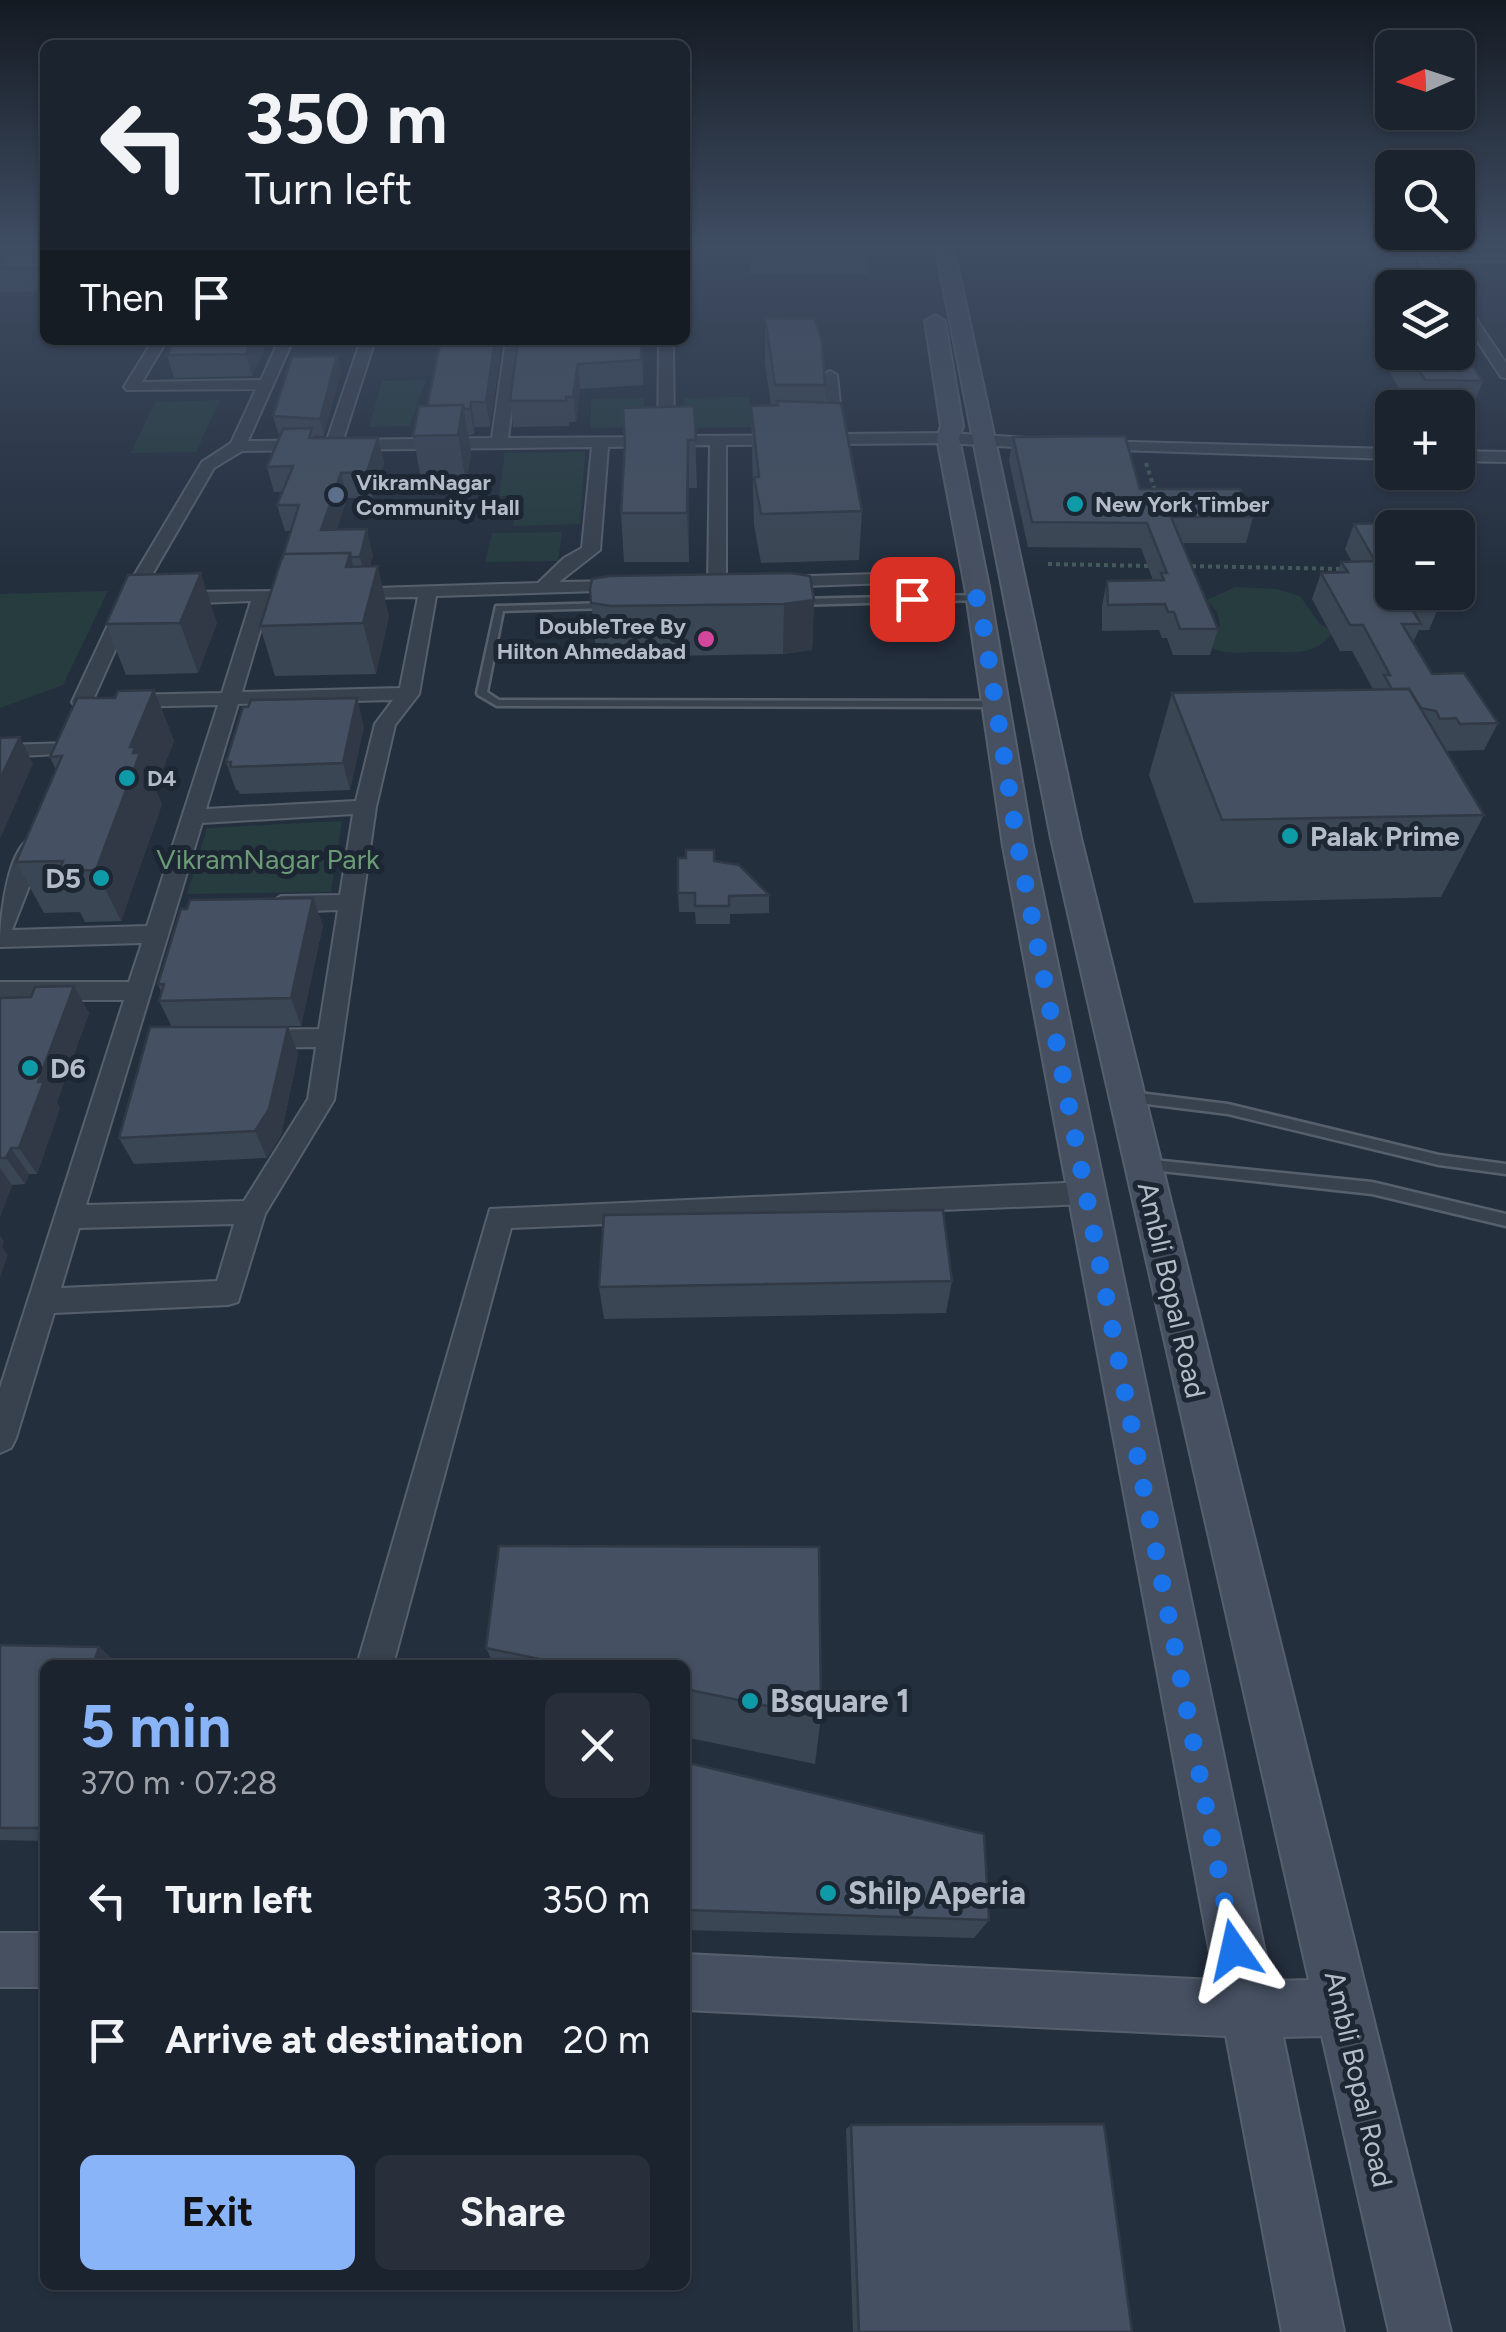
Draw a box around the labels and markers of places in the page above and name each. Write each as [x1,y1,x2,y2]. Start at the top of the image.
place label: VikramNagar Community Hall [356,469,520,521]
marker: VikramNagar Community Hall [325,484,347,506]
place label: New York Timber [1095,491,1270,518]
marker: New York Timber [1064,493,1086,515]
pin [870,557,955,642]
place label: DoubleTree By Hilton Ahmedabad [497,613,686,665]
marker: DoubleTree By Hilton Ahmedabad [695,628,717,650]
place label: D4 [147,765,176,792]
marker: D4 [116,767,138,789]
place label: Palak Prime [1310,819,1460,853]
marker: Palak Prime [1279,825,1301,847]
place label: D5 [45,861,81,895]
marker: D5 [90,867,112,889]
place label: D6 [50,1051,86,1085]
marker: D6 [19,1057,41,1079]
place label: Bsquare 1 [770,1682,910,1720]
marker: Bsquare 1 [739,1690,761,1712]
place label: Shilp Aperia [848,1874,1026,1912]
marker: Shilp Aperia [817,1882,839,1904]

